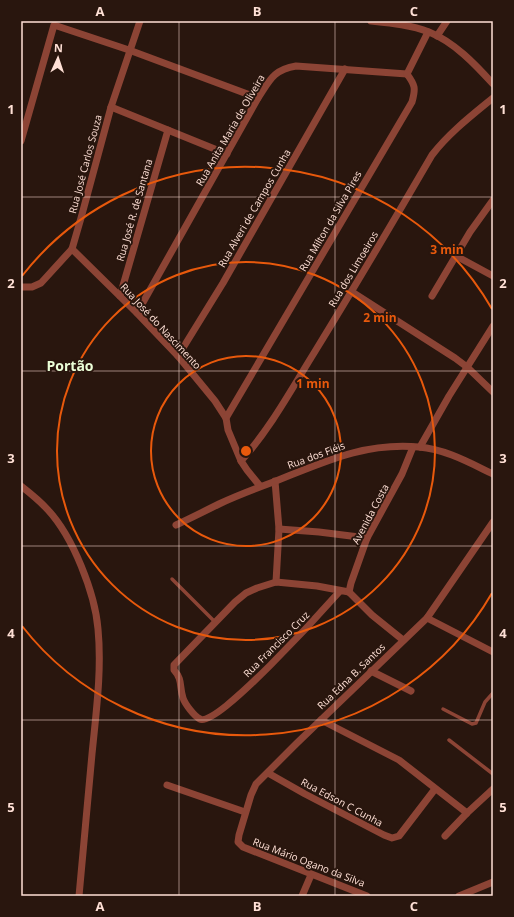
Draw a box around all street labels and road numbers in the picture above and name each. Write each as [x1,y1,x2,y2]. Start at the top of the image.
street label: Rua Anita Maria de Oliveira [192,72,268,188]
street label: Rua José Carlos Souza [65,113,105,215]
street label: Rua Alveri de Campos Cunha [214,146,294,270]
street label: Rua José R. de Santana [113,157,155,263]
street label: Rua Milton da Silva Pires [295,168,365,274]
street label: Rua dos Limoeiros [325,228,381,309]
street label: Rua José do Nascimento [117,280,205,372]
street label: Rua dos Fiéis [285,438,347,472]
street label: Avenida Costa [348,482,392,546]
street label: Rua Francisco Cruz [240,608,312,680]
street label: Rua Edna B. Santos [314,640,388,712]
street label: Rua Edson C Cunha [299,775,385,829]
street label: Rua Mário Ogano da Silva [251,834,367,890]

